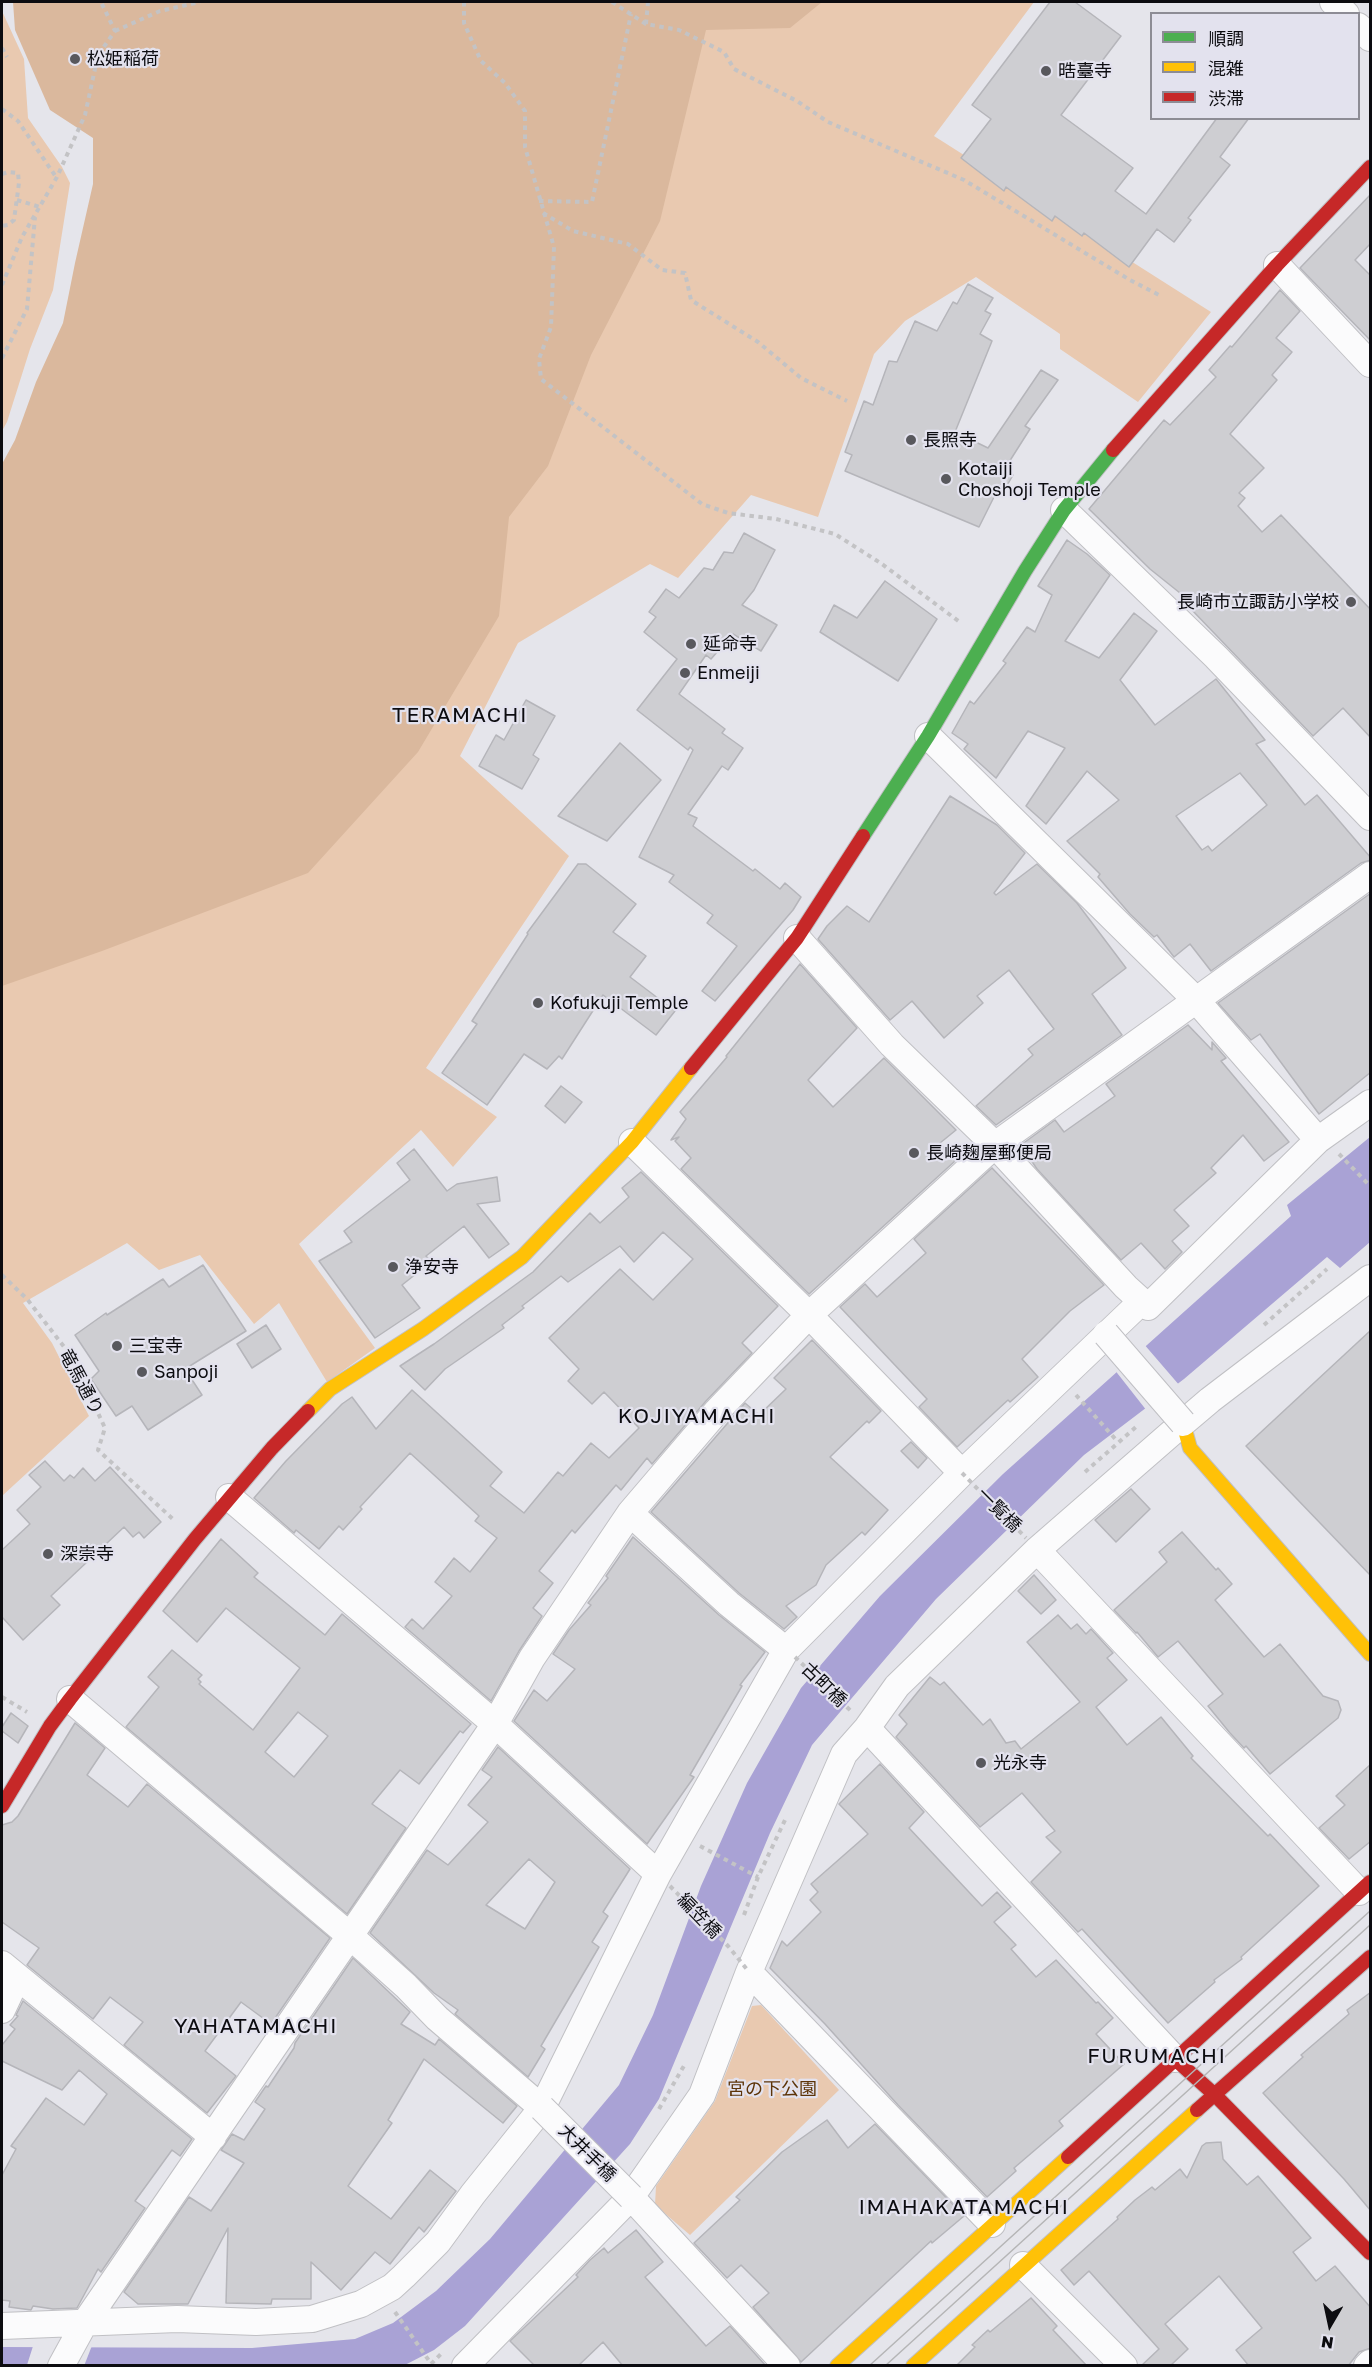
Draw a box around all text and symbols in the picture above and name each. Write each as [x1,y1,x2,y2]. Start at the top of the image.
legend [1150,12,1360,120]
text: 順調 [1208,27,1244,49]
place label: 松姫稲荷 [87,48,159,70]
marker: 松姫稲荷 [68,52,82,66]
text: 混雑 [1208,57,1244,79]
place label: 晧臺寺 [1058,60,1112,82]
marker: 晧臺寺 [1039,64,1053,78]
text: 渋滞 [1208,87,1244,109]
place label: 長照寺 [923,429,977,451]
marker: 長照寺 [904,433,918,447]
place label: Kotaiji Choshoji Temple [958,458,1101,500]
marker: Kotaiji Choshoji Temple [939,472,953,486]
place label: 長崎市立諏訪小学校 [1177,591,1339,613]
marker: 長崎市立諏訪小学校 [1344,595,1358,609]
place label: 延命寺 [703,633,757,655]
marker: 延命寺 [684,637,698,651]
place label: Enmeiji [697,662,760,684]
marker: Enmeiji [678,666,692,680]
district label: TERAMACHI [392,702,528,728]
place label: Kofukuji Temple [550,992,688,1014]
marker: Kofukuji Temple [531,996,545,1010]
place label: 長崎麹屋郵便局 [926,1142,1052,1164]
marker: 長崎麹屋郵便局 [907,1146,921,1160]
place label: 浄安寺 [405,1256,459,1278]
marker: 浄安寺 [386,1260,400,1274]
place label: 三宝寺 [129,1335,183,1357]
marker: 三宝寺 [110,1339,124,1353]
street label: 竜馬通り [55,1345,107,1419]
place label: Sanpoji [154,1361,218,1383]
marker: Sanpoji [135,1365,149,1379]
district label: KOJIYAMACHI [618,1403,776,1429]
street label: 一覧橋 [972,1483,1026,1537]
place label: 深崇寺 [60,1543,114,1565]
marker: 深崇寺 [41,1547,55,1561]
street label: 古町橋 [797,1658,851,1712]
place label: 光永寺 [993,1752,1047,1774]
marker: 光永寺 [974,1756,988,1770]
street label: 編笠橋 [672,1889,726,1943]
district label: YAHATAMACHI [174,2013,338,2039]
district label: FURUMACHI [1087,2043,1227,2069]
park label: 宮の下公園 [727,2078,817,2100]
street label: 大井手橋 [554,2120,620,2186]
district label: IMAHAKATAMACHI [858,2194,1070,2220]
north arrow [1300,2295,1360,2355]
text: N [1320,2332,1335,2354]

